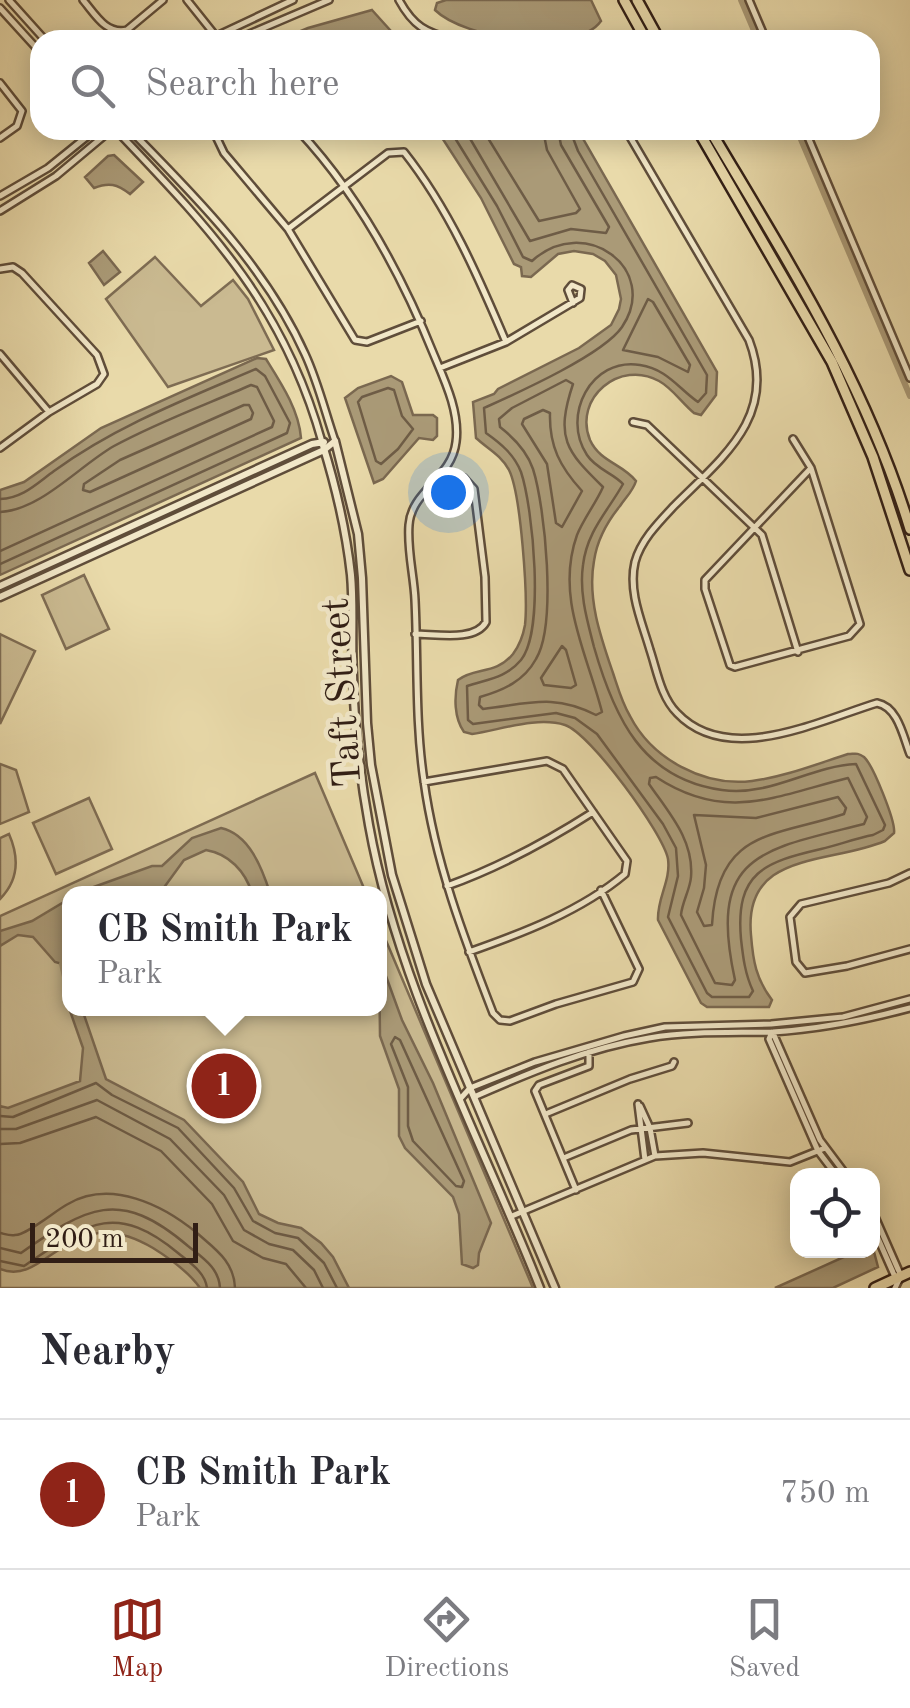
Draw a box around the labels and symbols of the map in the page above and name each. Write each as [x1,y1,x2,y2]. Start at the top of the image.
your location [423,467,474,518]
street label: Taft Street [317,596,371,789]
pin: 1 [192,1048,256,1124]
scale bar [30,1218,198,1262]

